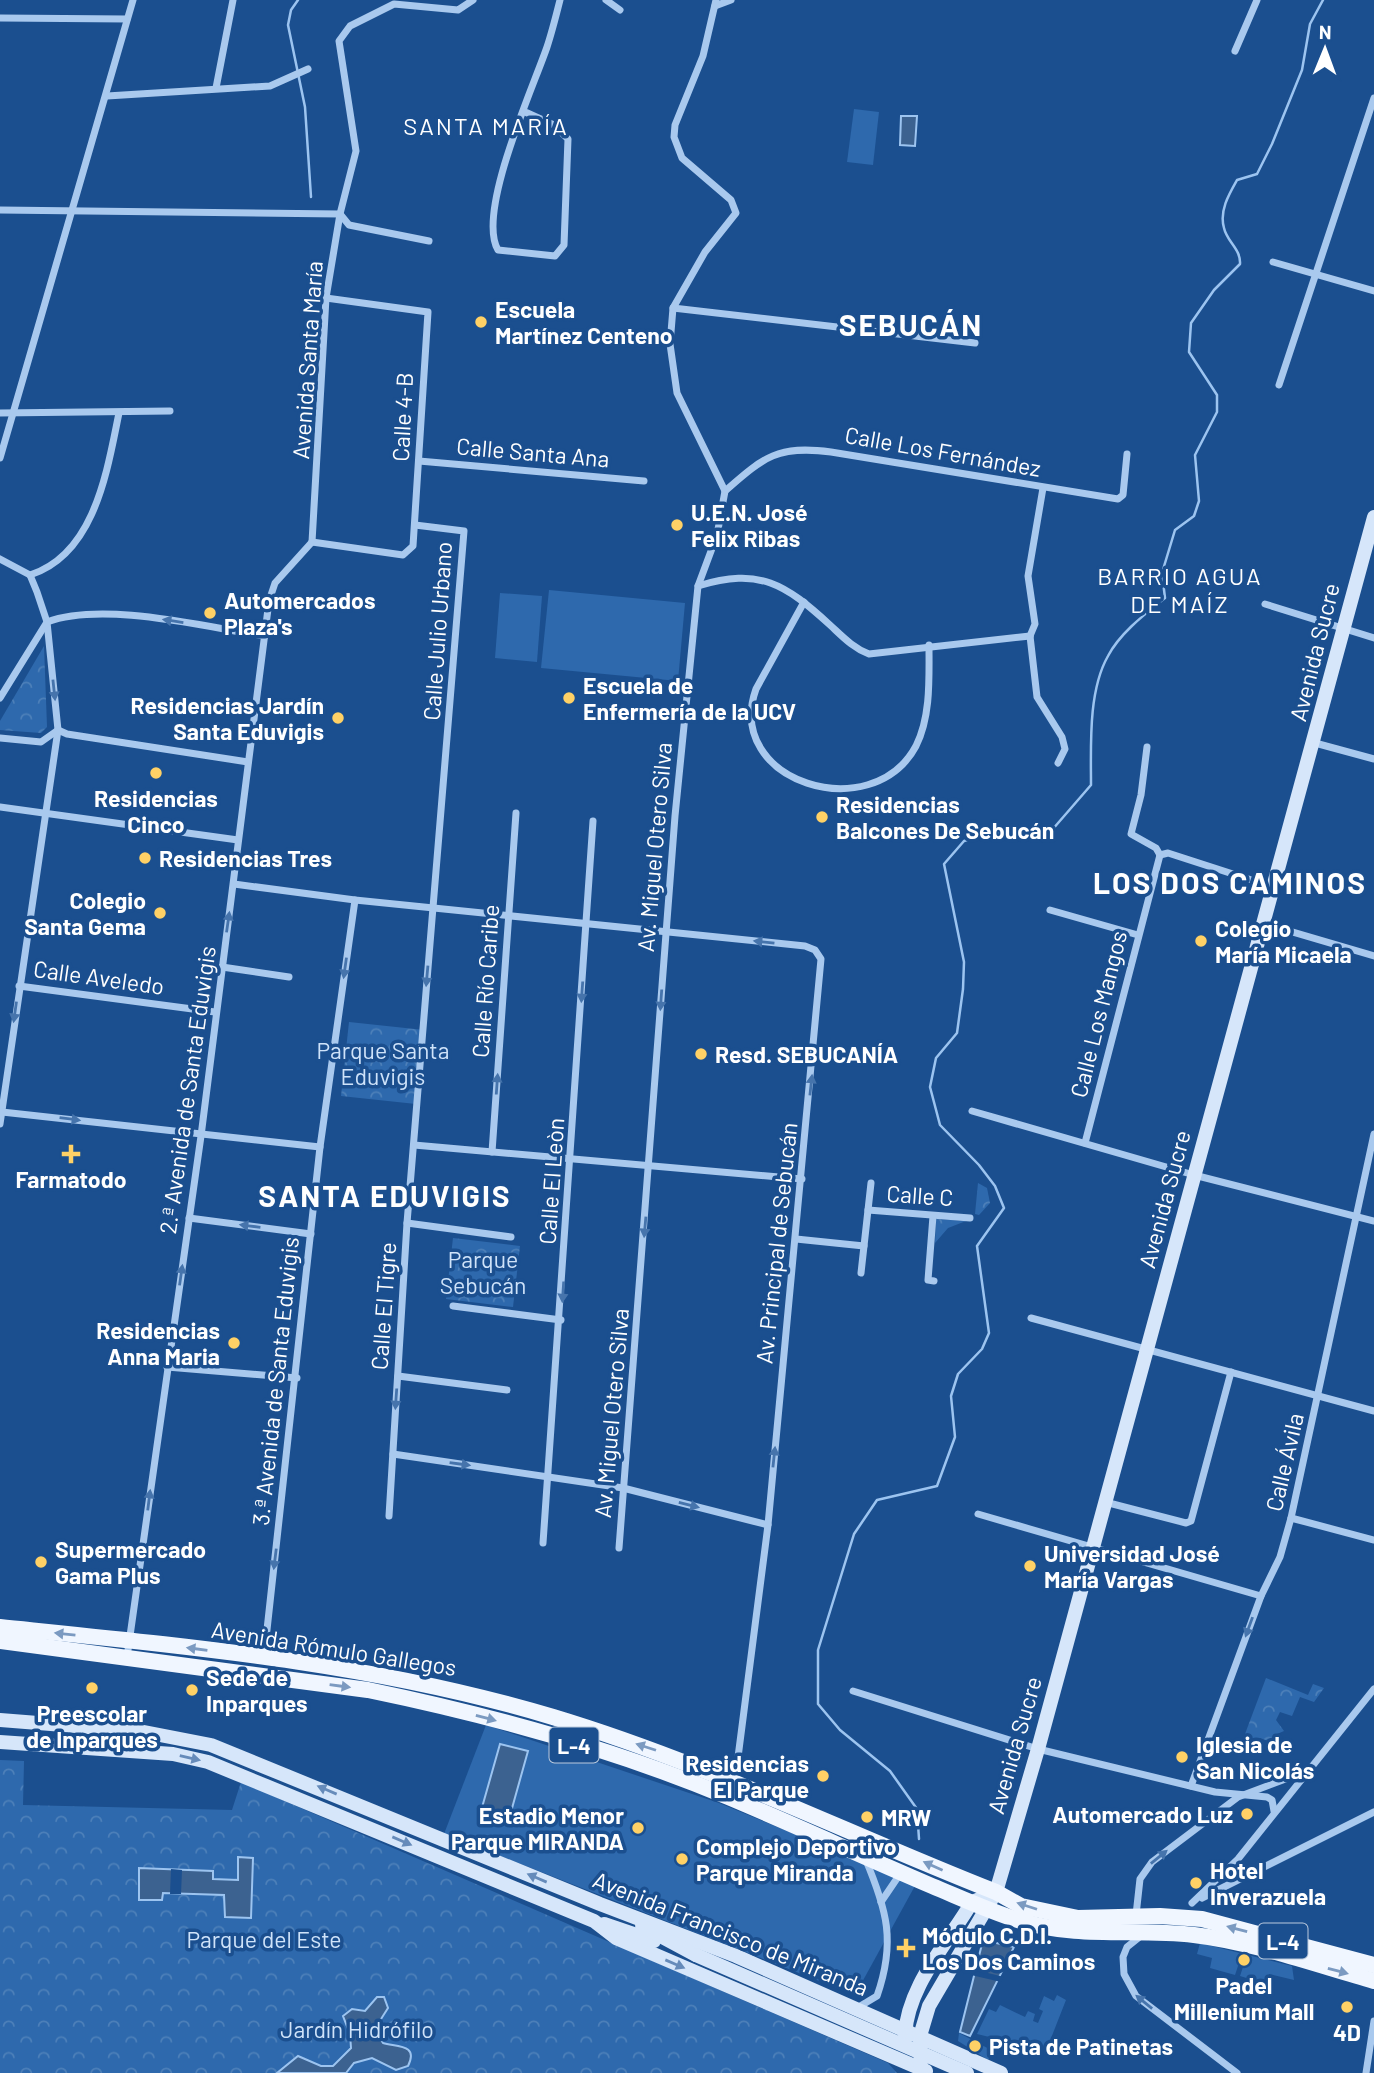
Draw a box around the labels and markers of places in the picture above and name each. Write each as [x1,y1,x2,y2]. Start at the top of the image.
place label: Escuela Martínez Centeno [495,295,673,349]
marker: Escuela Martínez Centeno [473,314,489,330]
place label: U.E.N. José Felix Ribas [691,498,808,552]
marker: U.E.N. José Felix Ribas [669,517,685,533]
place label: Automercados Plaza's [224,586,375,640]
marker: Automercados Plaza's [202,605,218,621]
place label: Escuela de Enfermería de la UCV [583,671,796,725]
marker: Escuela de Enfermería de la UCV [561,690,577,706]
place label: Residencias Jardín Santa Eduvigis [131,691,324,745]
marker: Residencias Jardín Santa Eduvigis [330,710,346,726]
marker: Residencias Cinco [148,765,164,781]
place label: Residencias Cinco [94,784,218,838]
place label: Residencias Balcones De Sebucán [836,790,1054,844]
marker: Residencias Balcones De Sebucán [814,809,830,825]
place label: Residencias Tres [159,844,332,872]
marker: Residencias Tres [137,850,153,866]
place label: Colegio Santa Gema [24,886,146,940]
marker: Colegio Santa Gema [152,905,168,921]
place label: Colegio María Micaela [1215,914,1352,968]
marker: Colegio María Micaela [1193,933,1209,949]
place label: Resd. SEBUCANÍA [715,1040,898,1068]
marker: Resd. SEBUCANÍA [693,1046,709,1062]
marker: Farmatodo [63,1146,79,1162]
place label: Farmatodo [15,1165,127,1193]
place label: Residencias Anna Maria [96,1316,220,1370]
marker: Residencias Anna Maria [226,1335,242,1351]
place label: Supermercado Gama Plus [55,1535,206,1589]
place label: Universidad José María Vargas [1044,1539,1220,1593]
marker: Supermercado Gama Plus [33,1554,49,1570]
marker: Universidad José María Vargas [1022,1558,1038,1574]
place label: Sede de Inparques [206,1663,308,1717]
marker: Preescolar de Inparques [84,1680,100,1696]
marker: Sede de Inparques [184,1682,200,1698]
place label: Preescolar de Inparques [26,1699,158,1753]
place label: Iglesia de San Nicolás [1196,1730,1314,1784]
place label: Residencias El Parque [685,1749,809,1803]
marker: Iglesia de San Nicolás [1174,1749,1190,1765]
marker: Residencias El Parque [815,1768,831,1784]
place label: Automercado Luz [1052,1800,1233,1828]
place label: Estadio Menor Parque MIRANDA [451,1801,624,1855]
place label: MRW [881,1803,931,1831]
marker: Automercado Luz [1239,1806,1255,1822]
marker: MRW [859,1809,875,1825]
marker: Estadio Menor Parque MIRANDA [630,1820,646,1836]
place label: Complejo Deportivo Parque Miranda [696,1832,897,1886]
marker: Complejo Deportivo Parque Miranda [674,1851,690,1867]
place label: Hotel Inverazuela [1210,1856,1326,1910]
marker: Hotel Inverazuela [1188,1875,1204,1891]
place label: Módulo C.D.I. Los Dos Caminos [922,1921,1095,1975]
marker: Módulo C.D.I. Los Dos Caminos [896,1938,916,1958]
marker: Padel Millenium Mall [1236,1952,1252,1968]
place label: Padel Millenium Mall [1174,1971,1314,2025]
marker: 4D [1339,1999,1355,2015]
place label: 4D [1333,2018,1361,2046]
place label: Pista de Patinetas [989,2032,1173,2060]
marker: Pista de Patinetas [967,2038,983,2054]

